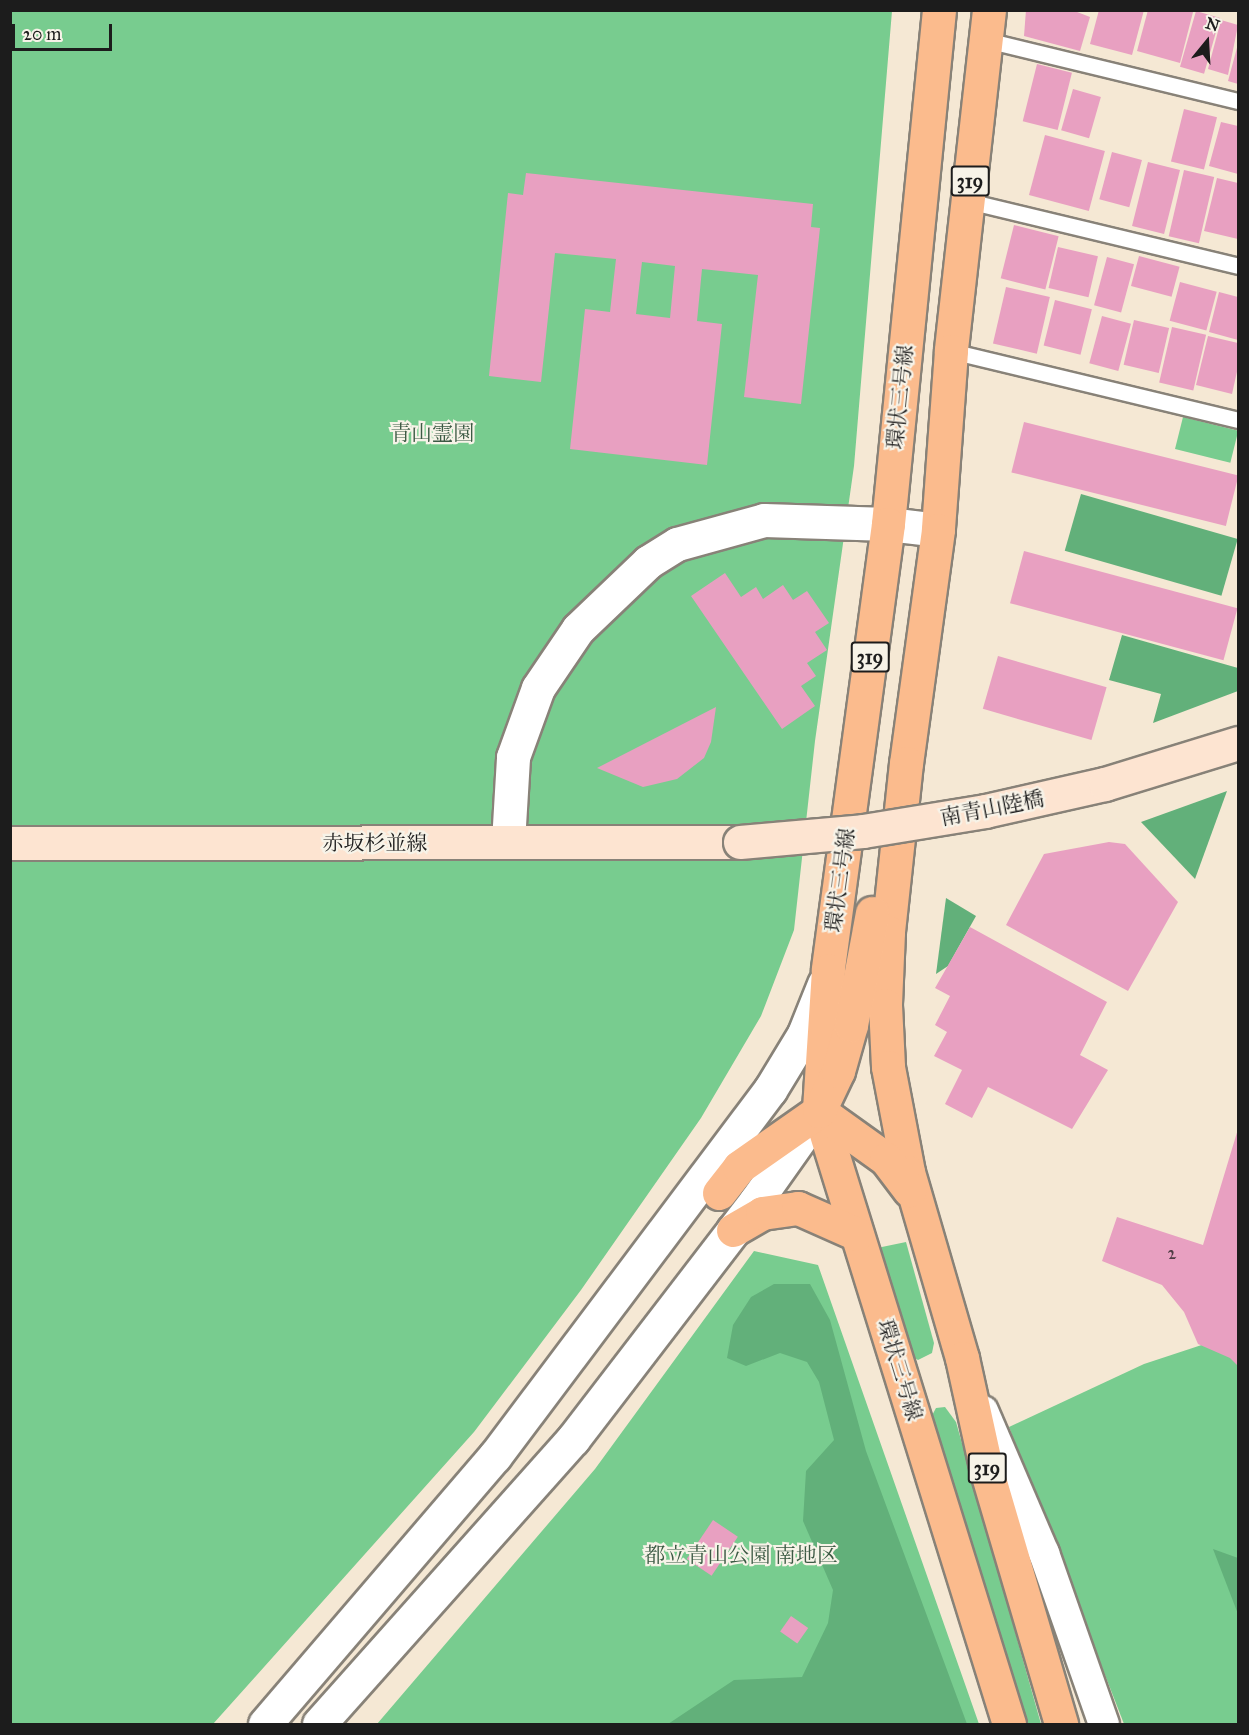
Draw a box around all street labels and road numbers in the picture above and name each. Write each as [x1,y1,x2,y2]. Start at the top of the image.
road number: 319 [950,164,990,198]
street label: 環状三号線 [882,343,918,451]
road number: 319 [850,640,890,674]
street label: 南青山陸橋 [938,786,1046,830]
street label: 環状三号線 [820,826,860,934]
street label: 赤坂杉並線 [323,830,427,856]
street label: 環状三号線 [873,1316,927,1424]
road number: 319 [968,1451,1006,1485]

